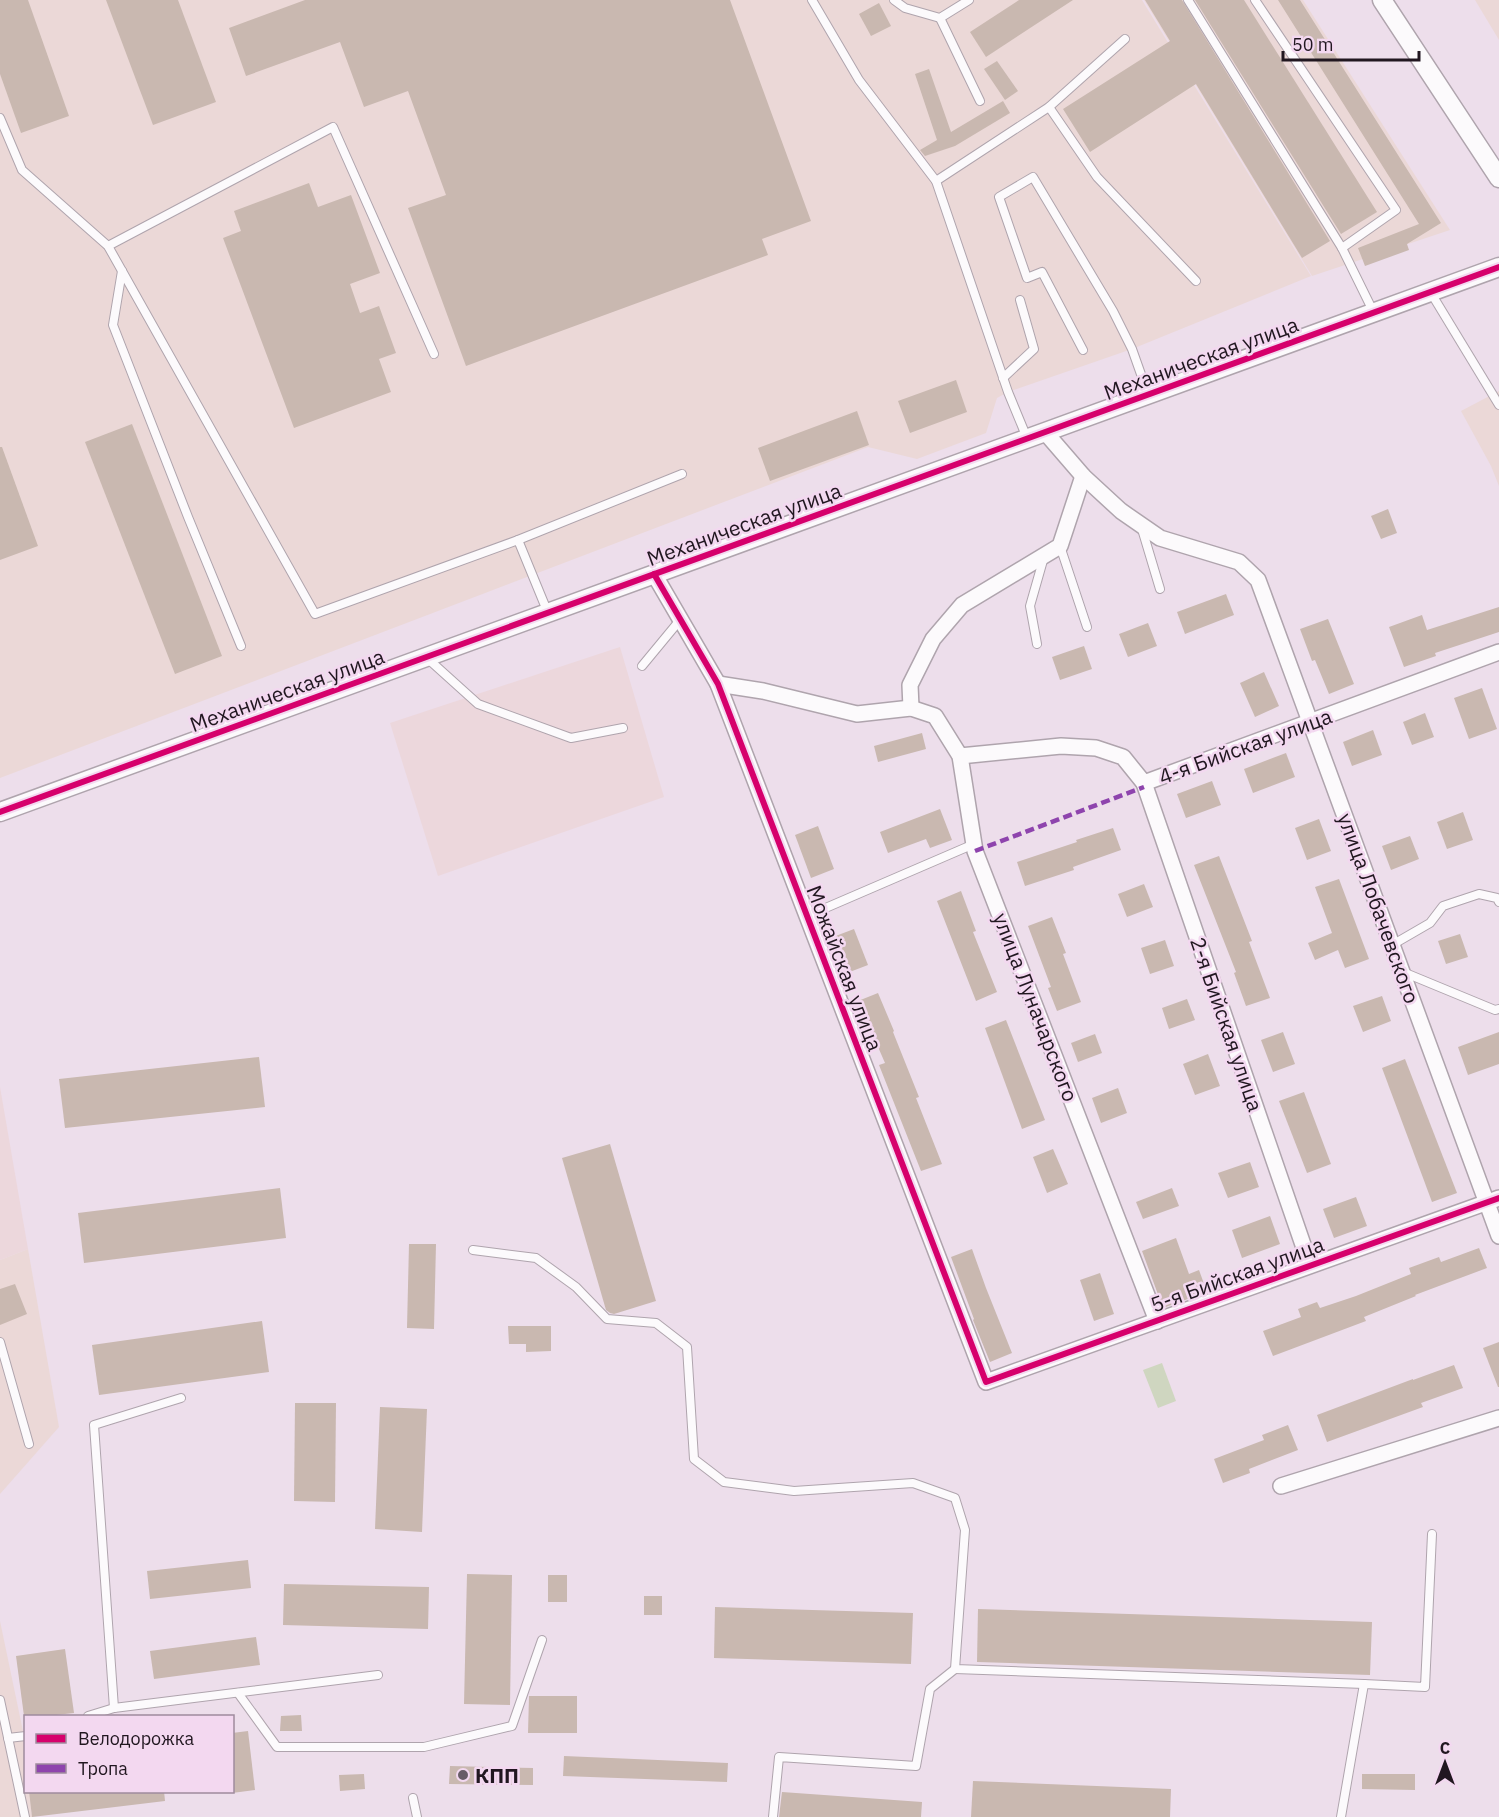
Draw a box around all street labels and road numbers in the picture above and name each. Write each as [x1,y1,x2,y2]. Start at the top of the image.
street label: Механическая улица [1100,310,1302,406]
street label: Механическая улица [643,476,845,572]
street label: Механическая улица [186,642,388,738]
street label: 4-я Бийская улица [1154,702,1336,790]
street label: улица Лобачевского [1332,809,1426,1007]
street label: Можайская улица [800,881,890,1055]
street label: улица Луначарского [987,909,1085,1105]
street label: 2-я Бийская улица [1184,933,1270,1115]
street label: 5-я Бийская улица [1146,1230,1328,1318]

